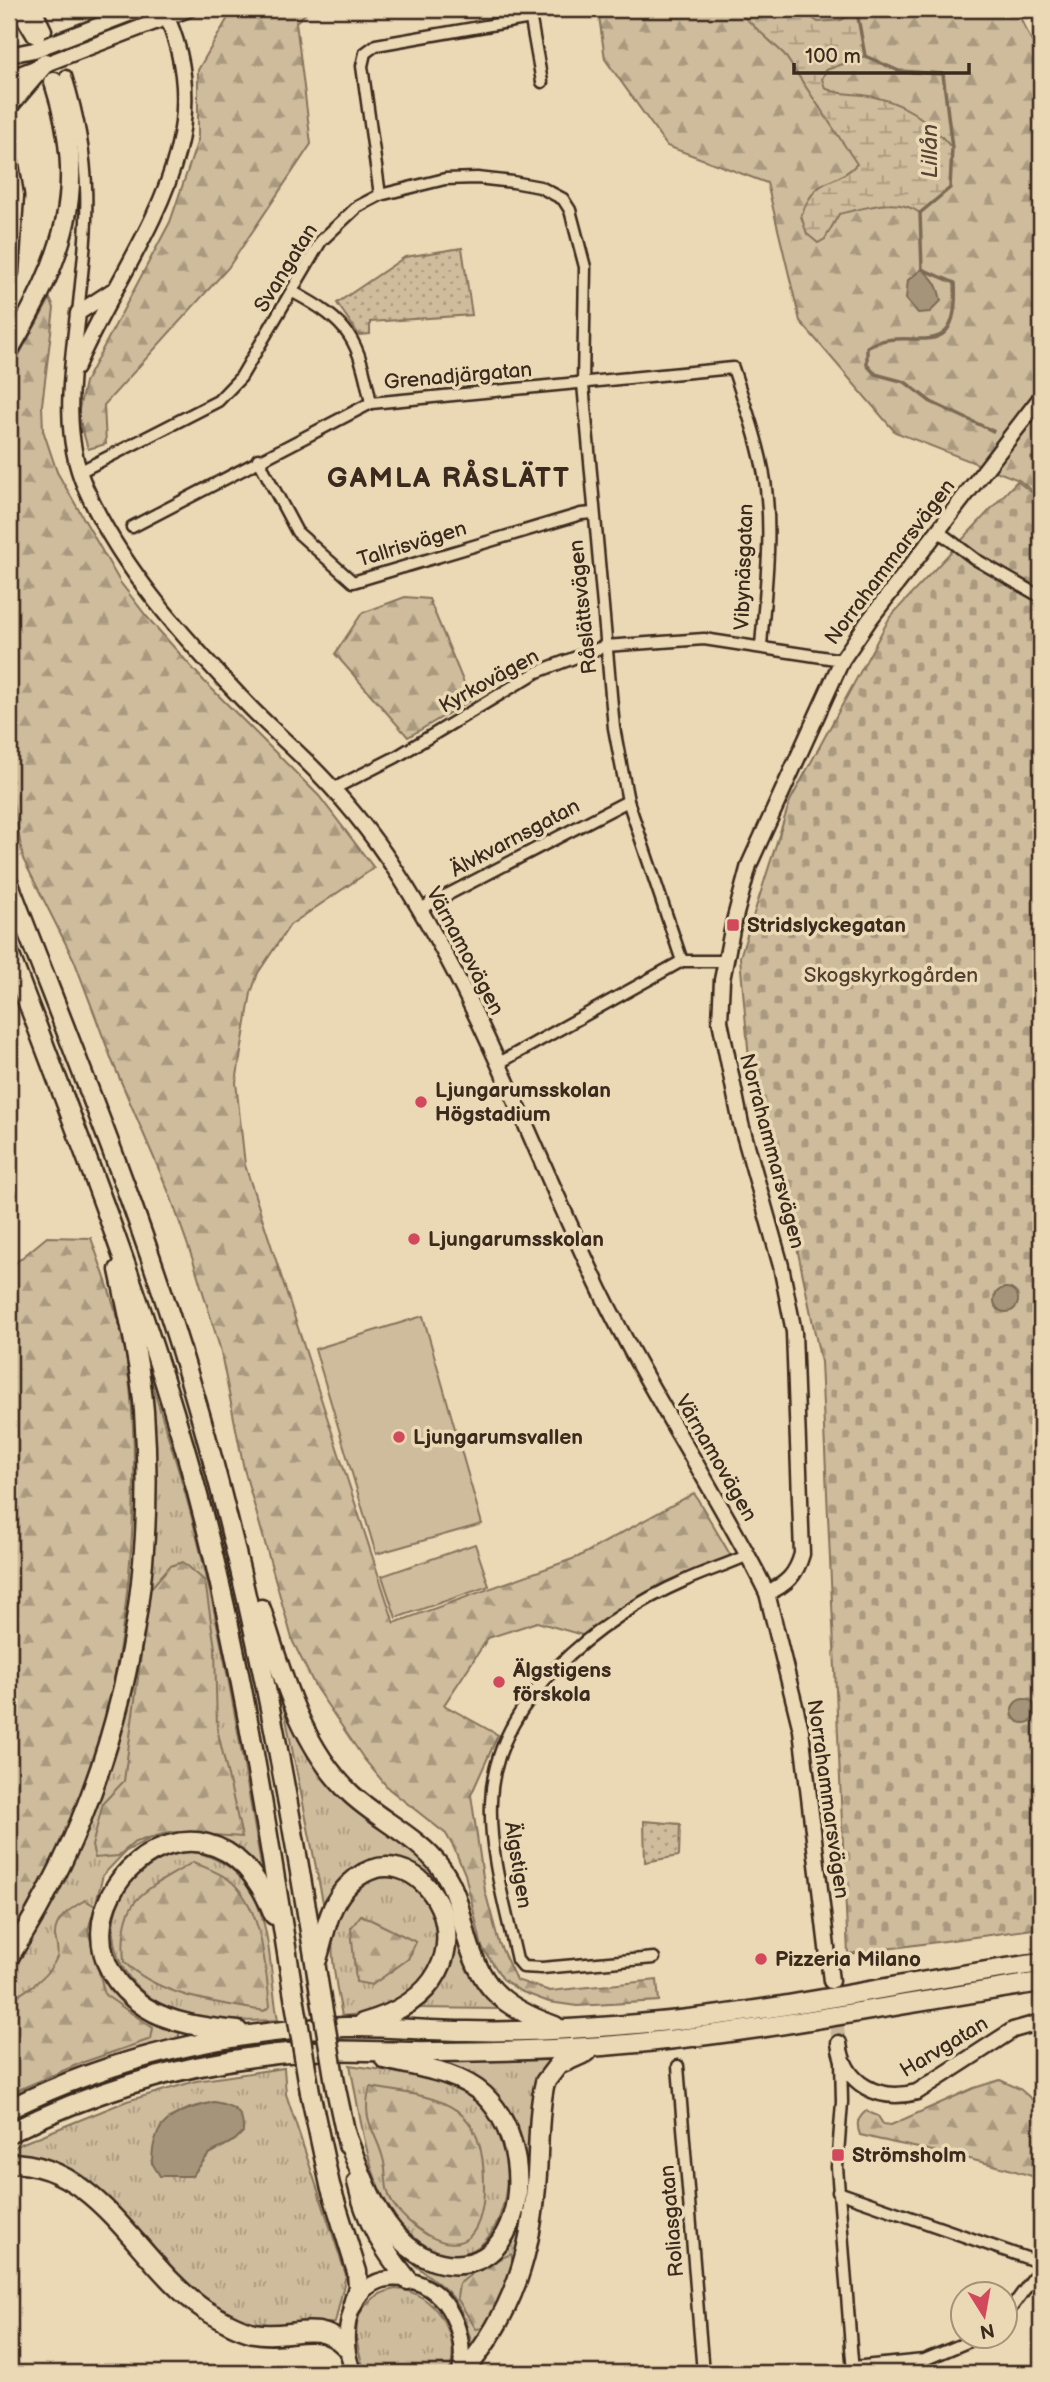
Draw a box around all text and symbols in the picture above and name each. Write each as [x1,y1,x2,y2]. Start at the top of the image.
scale bar [794,32,970,76]
text: 100 m [805,44,861,69]
water label: Lillån [916,124,944,178]
street label: Svangatan [249,219,323,317]
street label: Grenadjärgatan [383,357,533,395]
district label: GAMLA RÅSLÄTT [327,459,571,495]
street label: Norrahammarsvägen [820,474,960,650]
street label: Vibynäsgatan [729,503,759,631]
street label: Tallrisvägen [354,516,470,572]
street label: Råslättsvägen [564,539,602,675]
street label: Kyrkovägen [435,643,543,719]
street label: Älvkvarnsgatan [446,793,584,883]
street label: Värnamovägen [421,882,509,1020]
place label: Stridslyckegatan [747,913,906,938]
marker: Stridslyckegatan [725,917,741,933]
park label: Skogskyrkogården [804,963,978,988]
street label: Norrahammarsvägen [734,1051,810,1251]
place label: Ljungarumsskolan Högstadium [435,1078,611,1127]
marker: Ljungarumsskolan Högstadium [413,1094,429,1110]
place label: Ljungarumsskolan [428,1227,604,1252]
marker: Ljungarumsskolan [406,1231,422,1247]
street label: Värnamovägen [670,1390,762,1526]
place label: Ljungarumsvallen [413,1425,583,1450]
marker: Ljungarumsvallen [391,1429,407,1445]
place label: Älgstigens förskola [512,1657,611,1707]
marker: Älgstigens förskola [491,1674,507,1690]
street label: Norrahammarsvägen [802,1698,854,1900]
street label: Älgstigen [499,1820,537,1910]
place label: Pizzeria Milano [775,1947,921,1972]
marker: Pizzeria Milano [753,1951,769,1967]
street label: Harvgatan [895,2011,993,2083]
place label: Strömsholm [852,2143,966,2168]
marker: Strömsholm [830,2147,846,2163]
street label: Roliasgatan [655,2164,689,2278]
north arrow [948,2280,1018,2350]
text: N [978,2318,996,2343]

